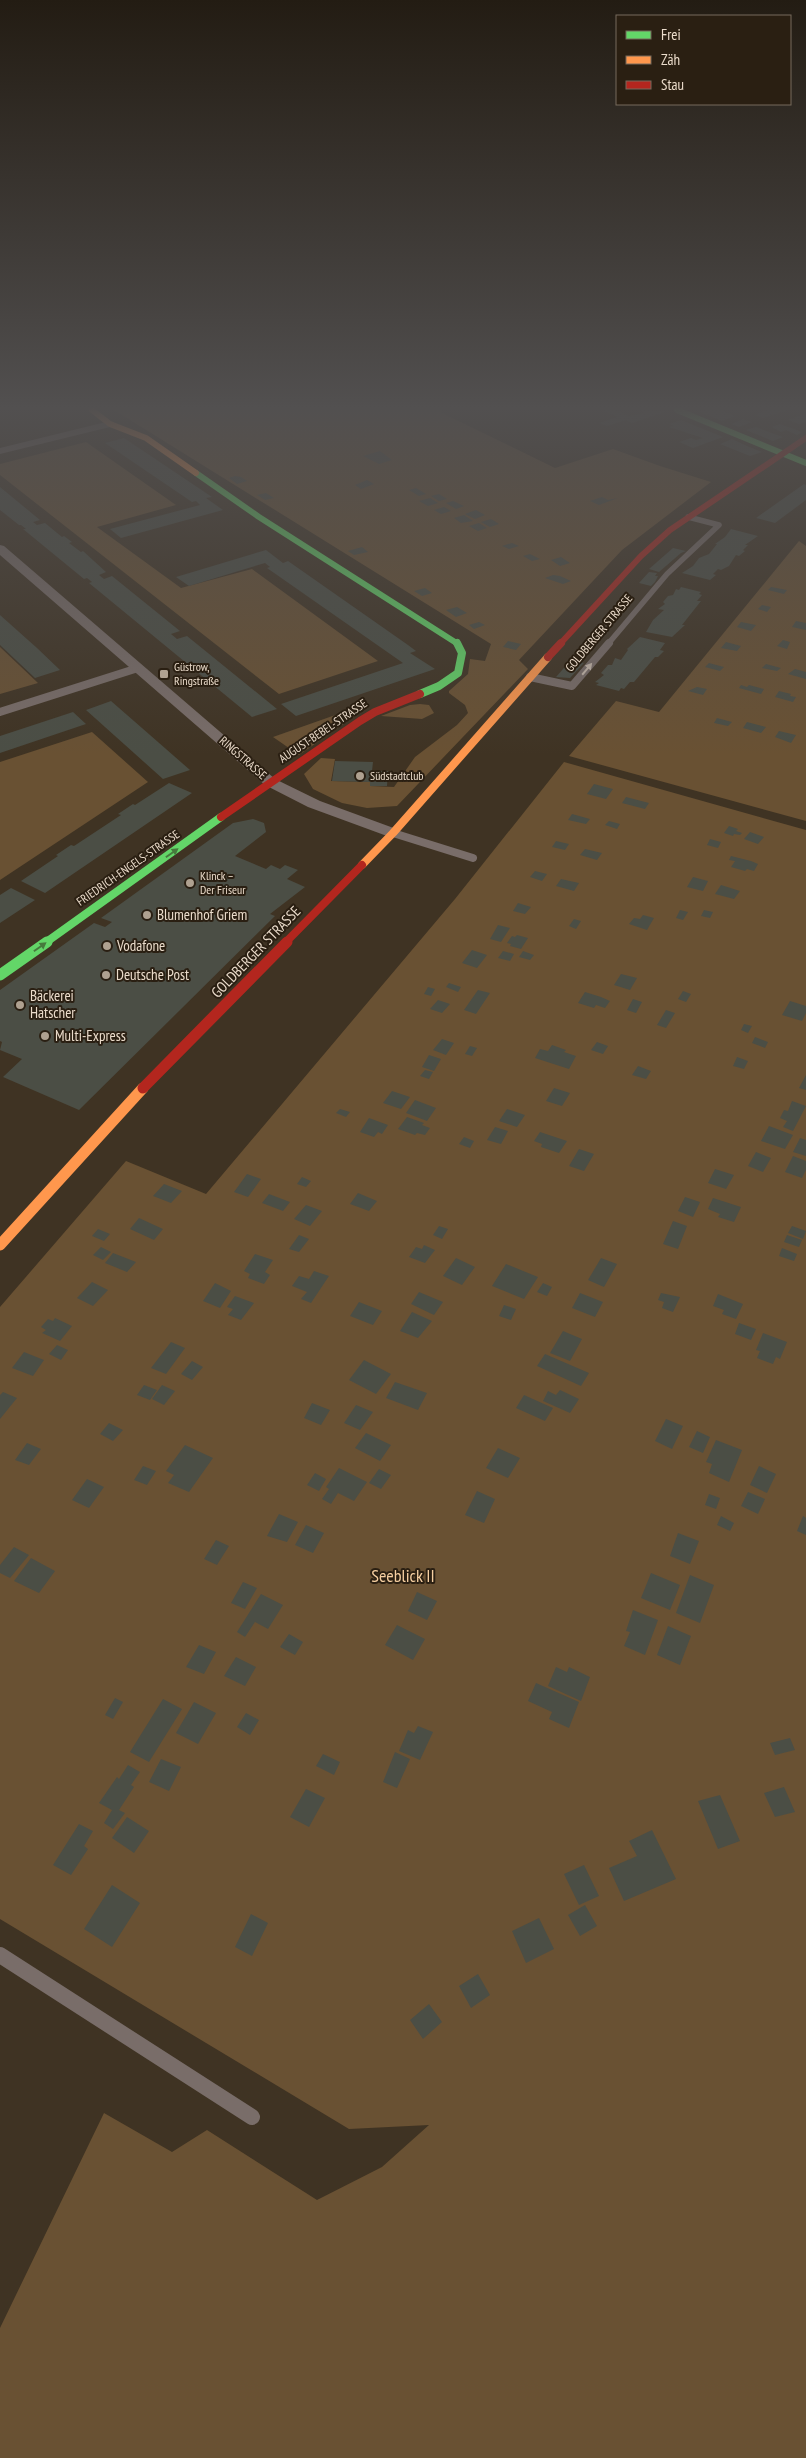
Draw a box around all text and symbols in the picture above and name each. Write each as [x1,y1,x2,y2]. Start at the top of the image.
legend [616,15,791,105]
text: Frei [661,25,681,44]
text: Zäh [661,50,680,69]
text: Stau [661,75,684,94]
street label: GOLDBERGER STRASSE [562,591,635,674]
place label: Güstrow, Ringstraße [174,659,219,688]
one-way arrow [581,663,592,676]
marker: Güstrow, Ringstraße [158,668,170,680]
street label: AUGUST-BEBEL-STRASSE [276,695,370,766]
street label: RINGSTRASSE [217,733,270,782]
place label: Südstadtclub [370,768,424,783]
marker: Südstadtclub [354,770,366,782]
street label: FRIEDRICH-ENGELS-STRASSE [73,826,182,909]
one-way arrow [165,848,179,858]
place label: Klinck – Der Friseur [200,868,246,897]
marker: Klinck – Der Friseur [184,877,196,889]
street label: GOLDBERGER STRASSE [207,902,304,1002]
place label: Blumenhof Griem [157,905,247,924]
marker: Blumenhof Griem [141,909,153,921]
place label: Vodafone [116,936,165,955]
marker: Vodafone [101,940,113,952]
one-way arrow [33,942,47,952]
place label: Deutsche Post [116,965,189,984]
marker: Deutsche Post [100,969,112,981]
place label: Bäckerei Hatscher [30,986,76,1022]
marker: Bäckerei Hatscher [14,999,26,1011]
place label: Multi-Express [55,1026,126,1045]
marker: Multi-Express [39,1030,51,1042]
park label: Seeblick II [371,1564,435,1587]

